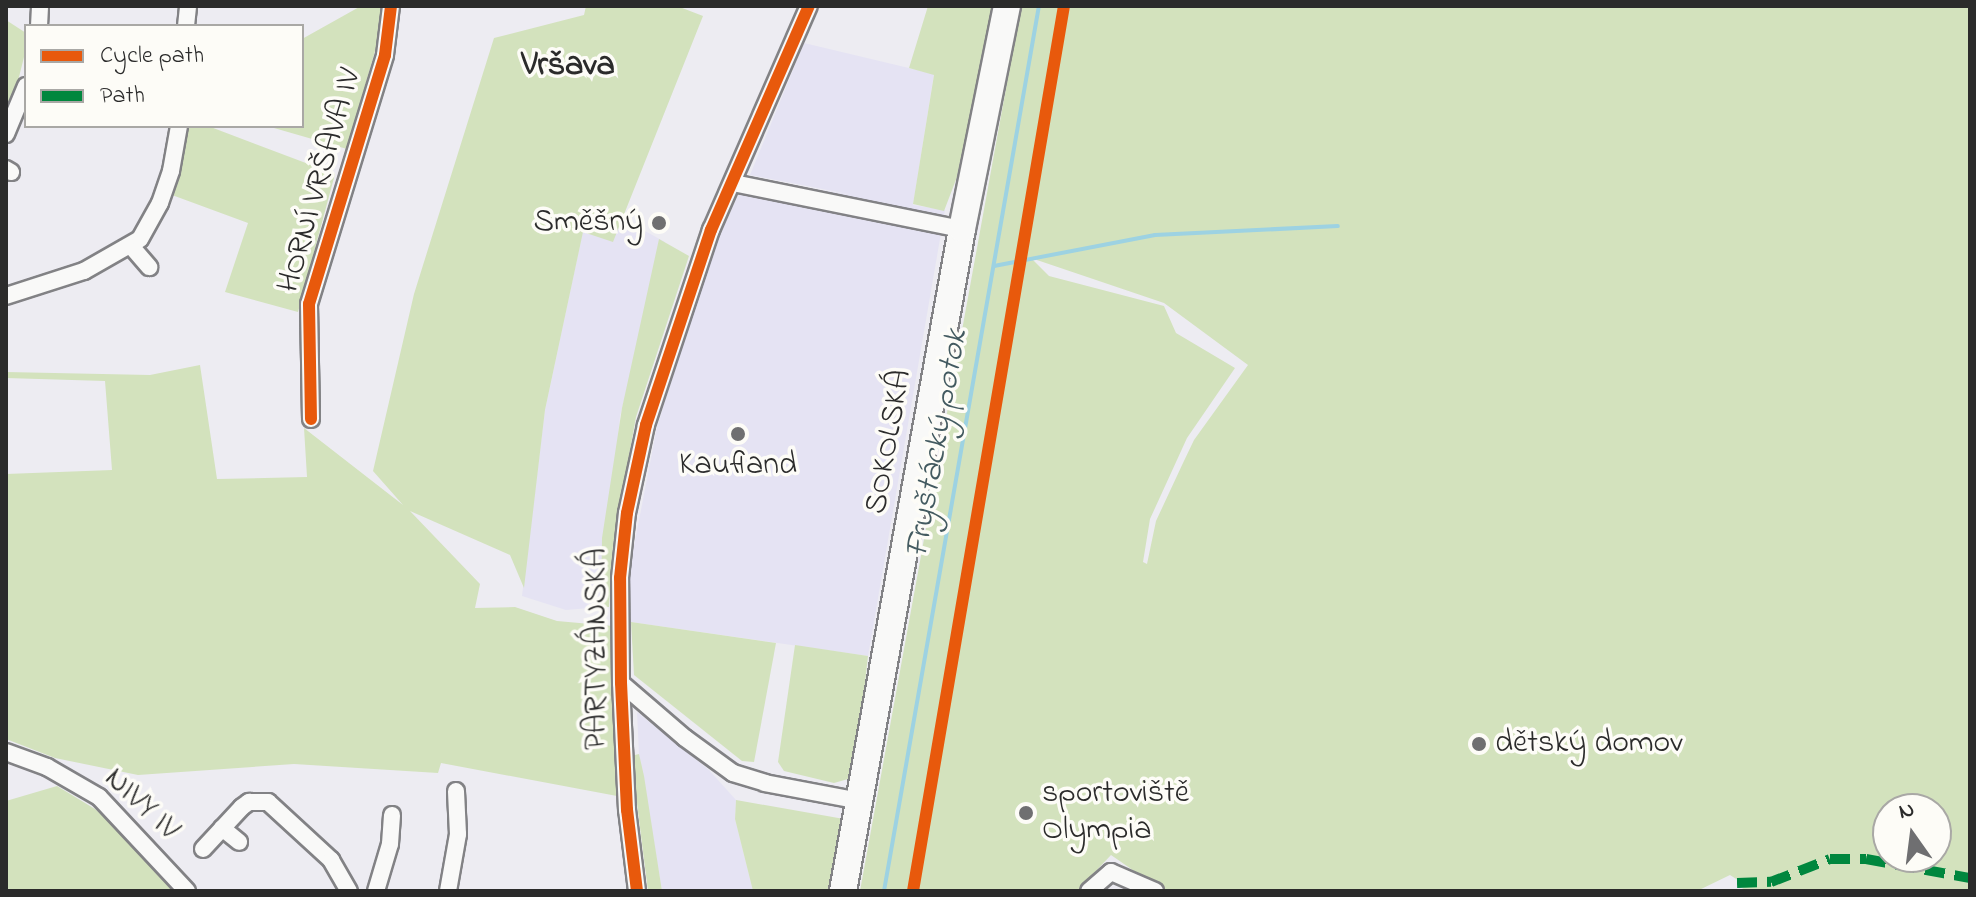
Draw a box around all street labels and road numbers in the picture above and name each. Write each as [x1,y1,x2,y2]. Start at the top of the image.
street label: HORNÍ VRŠAVA IV [271,65,371,297]
street label: SOKOLSKÁ [858,367,922,517]
street label: PARTYZÁNSKÁ [579,548,617,750]
street label: NIVY IV [95,760,187,850]

